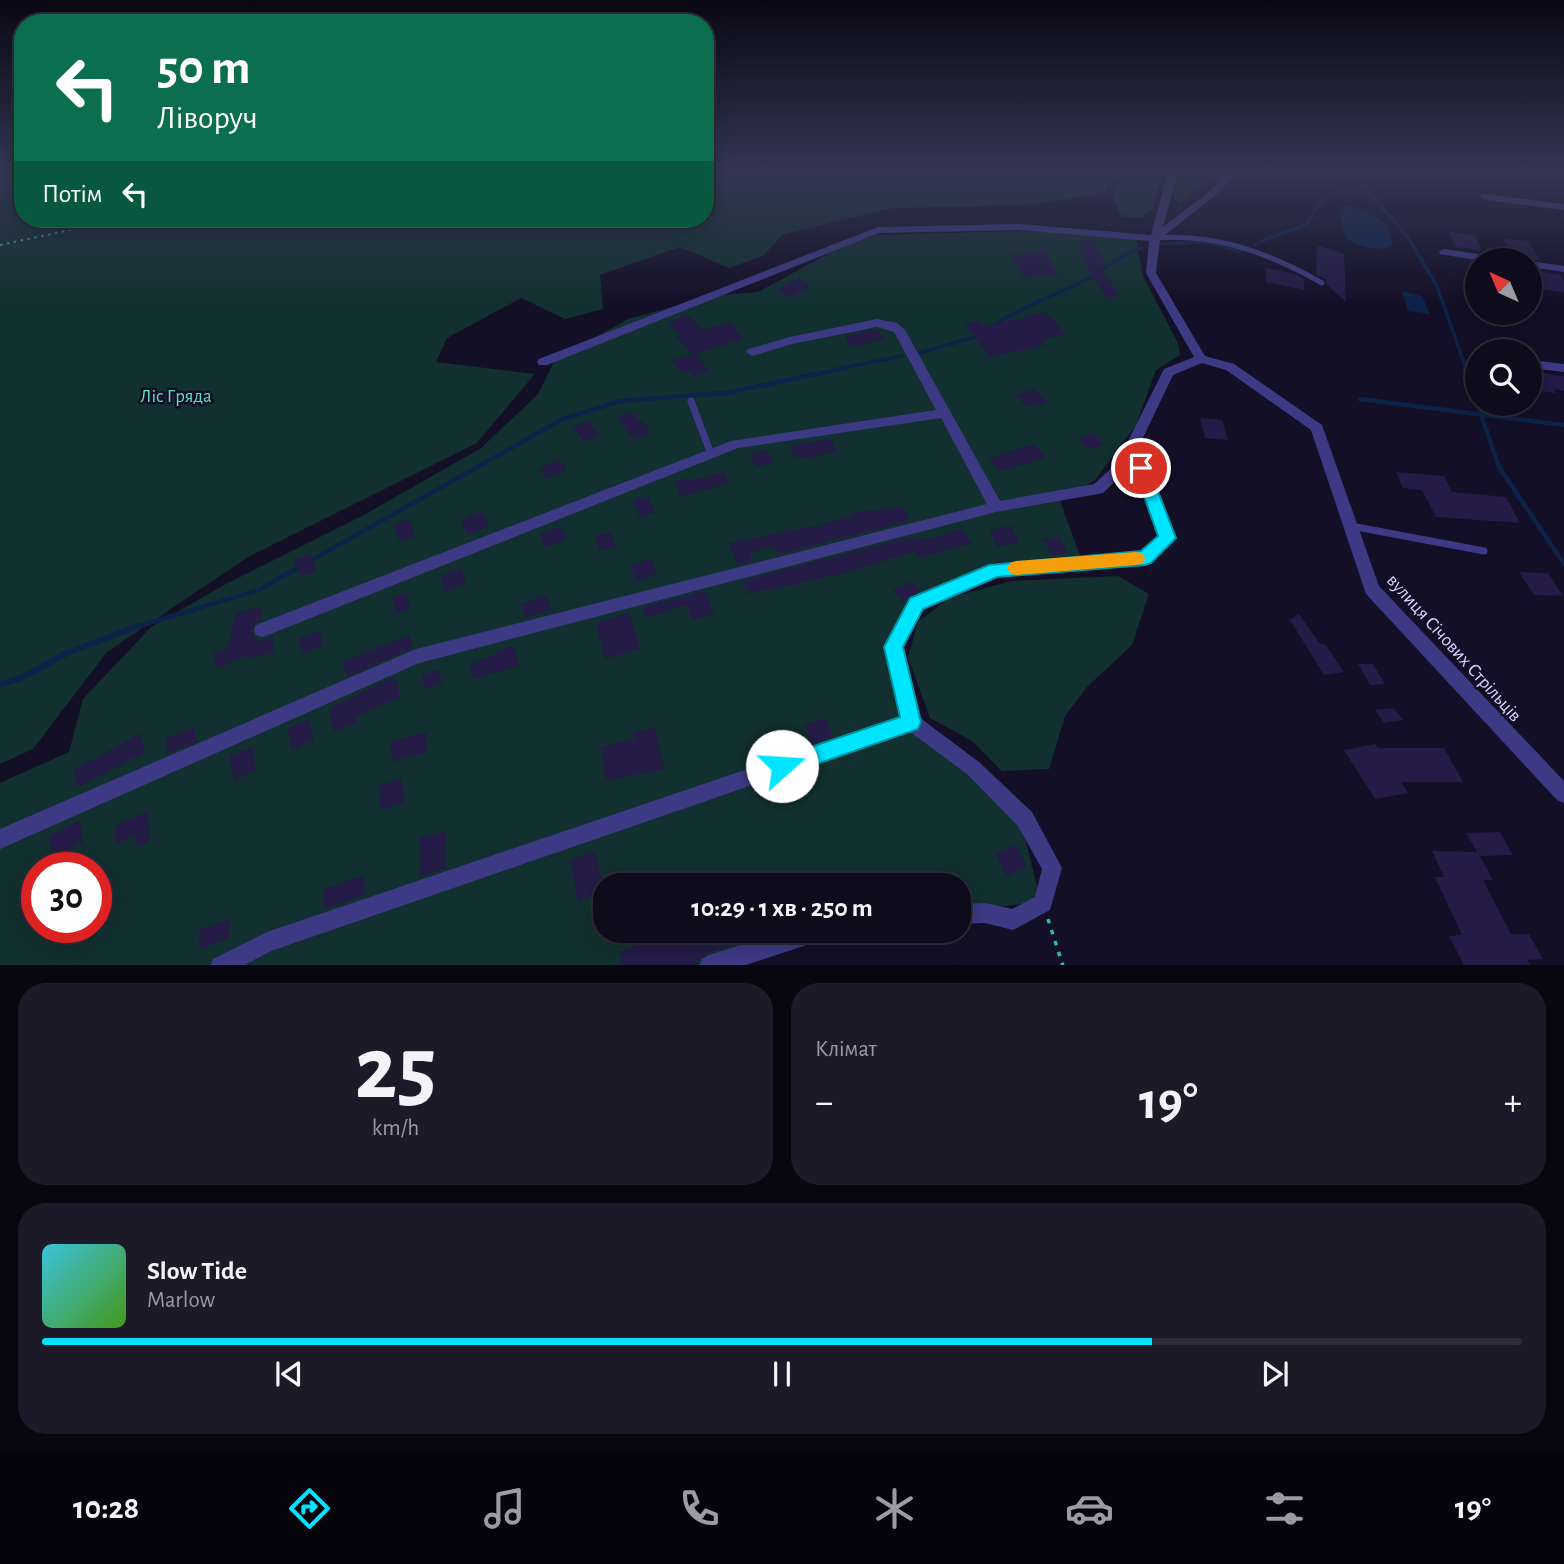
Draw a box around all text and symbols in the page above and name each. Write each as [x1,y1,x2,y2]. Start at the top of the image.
icon: left [42,42,133,133]
text: 50 m [157,44,251,93]
text: Ліворуч [157,102,258,134]
icon: left [116,175,154,213]
text: Потім [42,181,102,207]
north arrow [1465,248,1542,326]
map controls [1465,248,1542,416]
button: search [1465,339,1542,416]
park label: Ліс Гряда [140,387,212,406]
pin [1111,438,1171,498]
icon: arrive [1122,449,1160,487]
street label: вулиця Січових Стрільців [1383,571,1525,726]
position arrow [745,729,819,803]
speed limit sign: 30 [21,852,112,943]
text: 10:29 · 1 хв · 250 m [691,895,873,921]
text: 25 [354,1024,437,1115]
text: Клімат [815,1038,877,1061]
text: 19° [1139,1076,1198,1128]
text: − [815,1084,833,1122]
text: + [1504,1084,1522,1122]
text: km/h [372,1117,419,1140]
text: Slow Tide [147,1258,247,1284]
text: Marlow [147,1289,215,1312]
icon: previous [270,1355,308,1393]
icon: pause [763,1355,801,1393]
icon: next [1256,1355,1294,1393]
icon: directions [285,1484,334,1533]
icon: music [480,1484,529,1533]
icon: phone [675,1484,724,1533]
icon: climate [870,1484,919,1533]
icon: car [1065,1484,1114,1533]
icon: filters [1260,1484,1309,1533]
text: 10:28 [73,1492,139,1524]
text: 19° [1455,1492,1491,1524]

